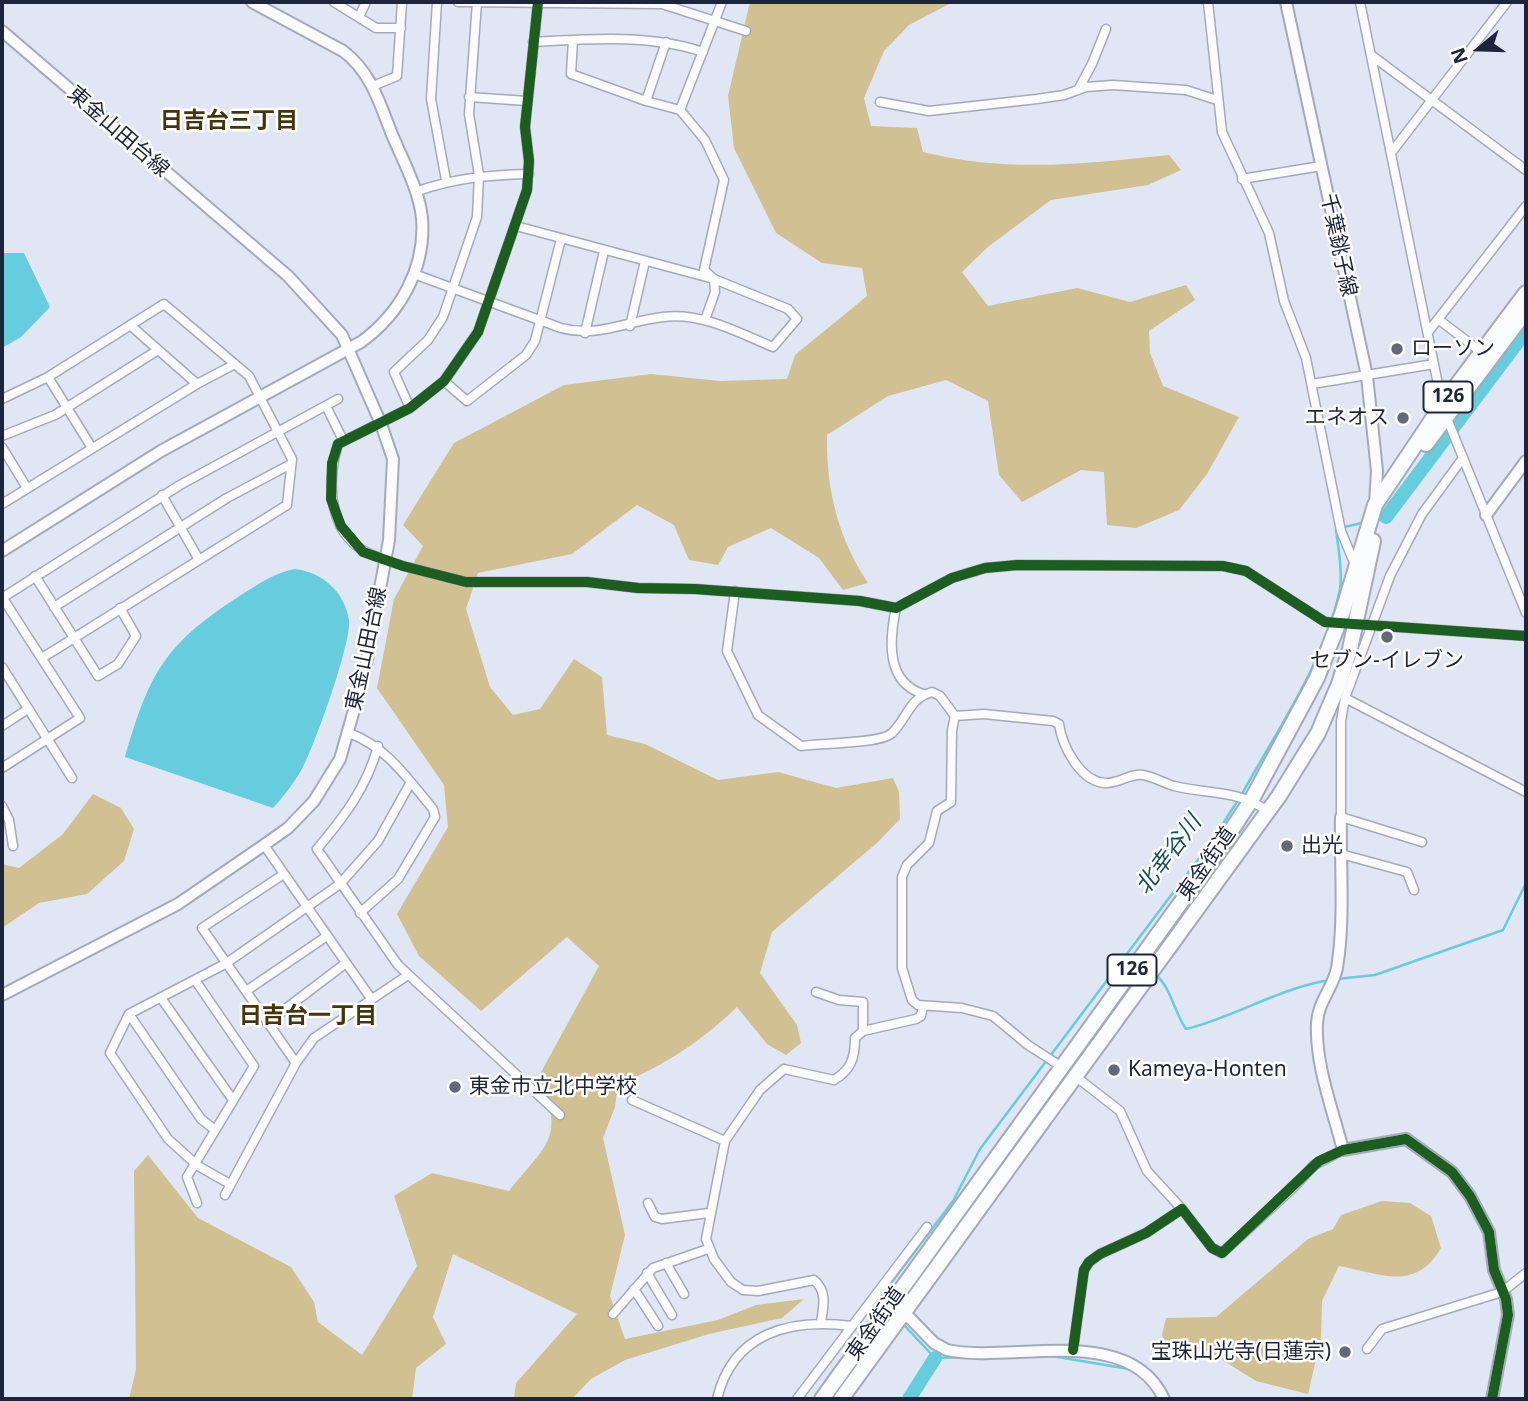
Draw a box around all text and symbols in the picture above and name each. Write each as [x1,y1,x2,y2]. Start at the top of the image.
north arrow [1444,14,1514,84]
text: N [1444,44,1474,67]
street label: 東金山田台線 [62,81,174,183]
district label: 日吉台三丁目 [160,107,298,135]
street label: 千葉銚子線 [1315,191,1361,299]
place label: ローソン [1411,336,1495,362]
marker: ローソン [1389,341,1405,357]
road number: 126 [1424,382,1472,412]
place label: エネオス [1305,405,1389,431]
marker: エネオス [1395,410,1411,426]
street label: 東金山田台線 [342,585,392,713]
marker: セブン-イレブン [1379,629,1395,645]
place label: セブン-イレブン [1310,648,1464,674]
water label: 北幸谷川 [1130,810,1208,900]
street label: 東金街道 [1173,822,1241,906]
place label: 出光 [1301,833,1343,859]
marker: 出光 [1279,838,1295,854]
road number: 126 [1108,954,1156,986]
district label: 日吉台一丁目 [239,1002,377,1030]
place label: Kameya-Honten [1128,1057,1287,1083]
marker: Kameya-Honten [1106,1062,1122,1078]
place label: 東金市立北中学校 [469,1074,637,1100]
marker: 東金市立北中学校 [447,1079,463,1095]
street label: 東金街道 [842,1282,910,1366]
place label: 宝珠山光寺(日蓮宗) [1150,1339,1331,1365]
marker: 宝珠山光寺(日蓮宗) [1337,1344,1353,1360]

